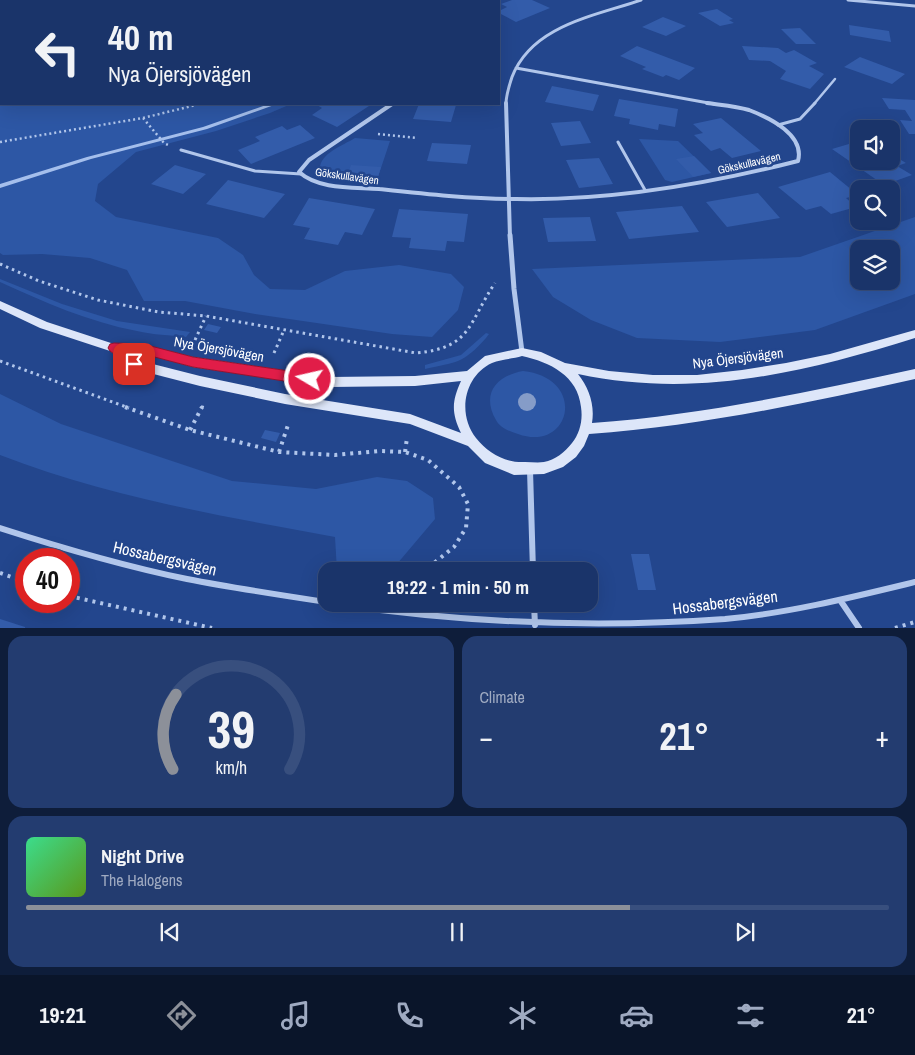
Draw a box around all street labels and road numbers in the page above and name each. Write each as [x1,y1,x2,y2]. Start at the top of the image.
street label: Gökskullavägen [716,149,782,177]
street label: Gökskullavägen [314,165,380,187]
street label: Nya Öjersjövägen [173,332,265,366]
street label: Nya Öjersjövägen [692,344,784,372]
street label: Hossabergsvägen [111,535,219,581]
street label: Hossabergsvägen [671,585,779,619]

